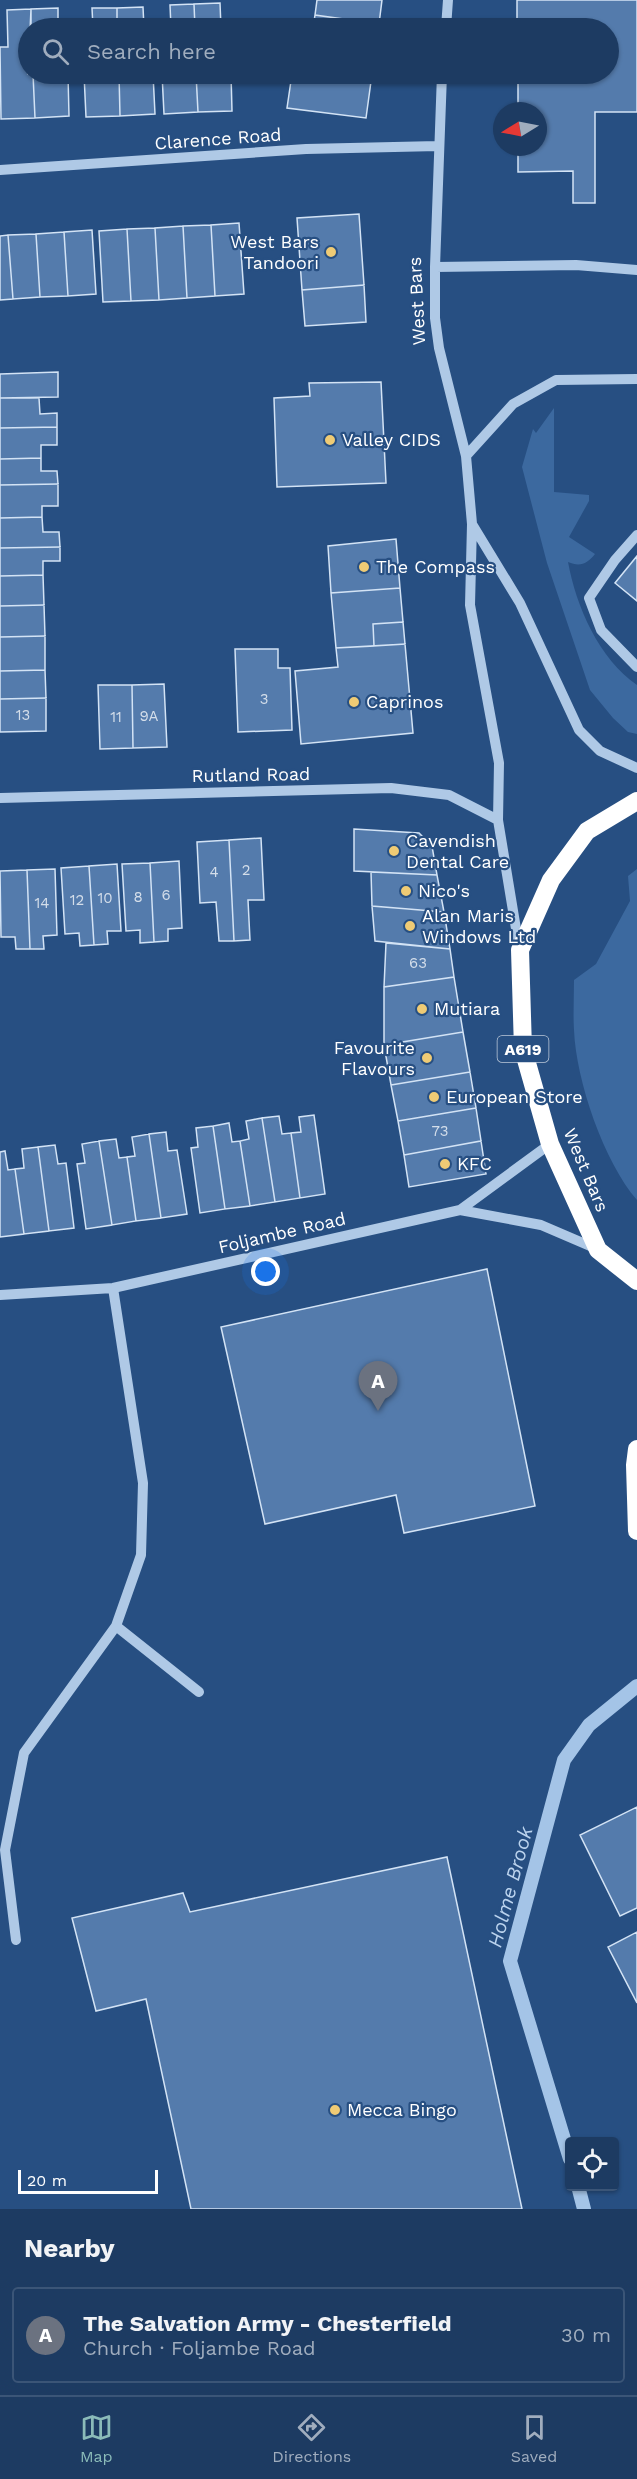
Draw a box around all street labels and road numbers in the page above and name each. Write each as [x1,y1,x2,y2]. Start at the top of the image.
street label: Clarence Road [154,124,282,153]
street label: West Bars [404,256,429,346]
street label: Rutland Road [192,763,310,786]
road number: A619 [498,1036,548,1062]
street label: West Bars [559,1125,613,1215]
street label: Foljambe Road [216,1208,348,1257]

